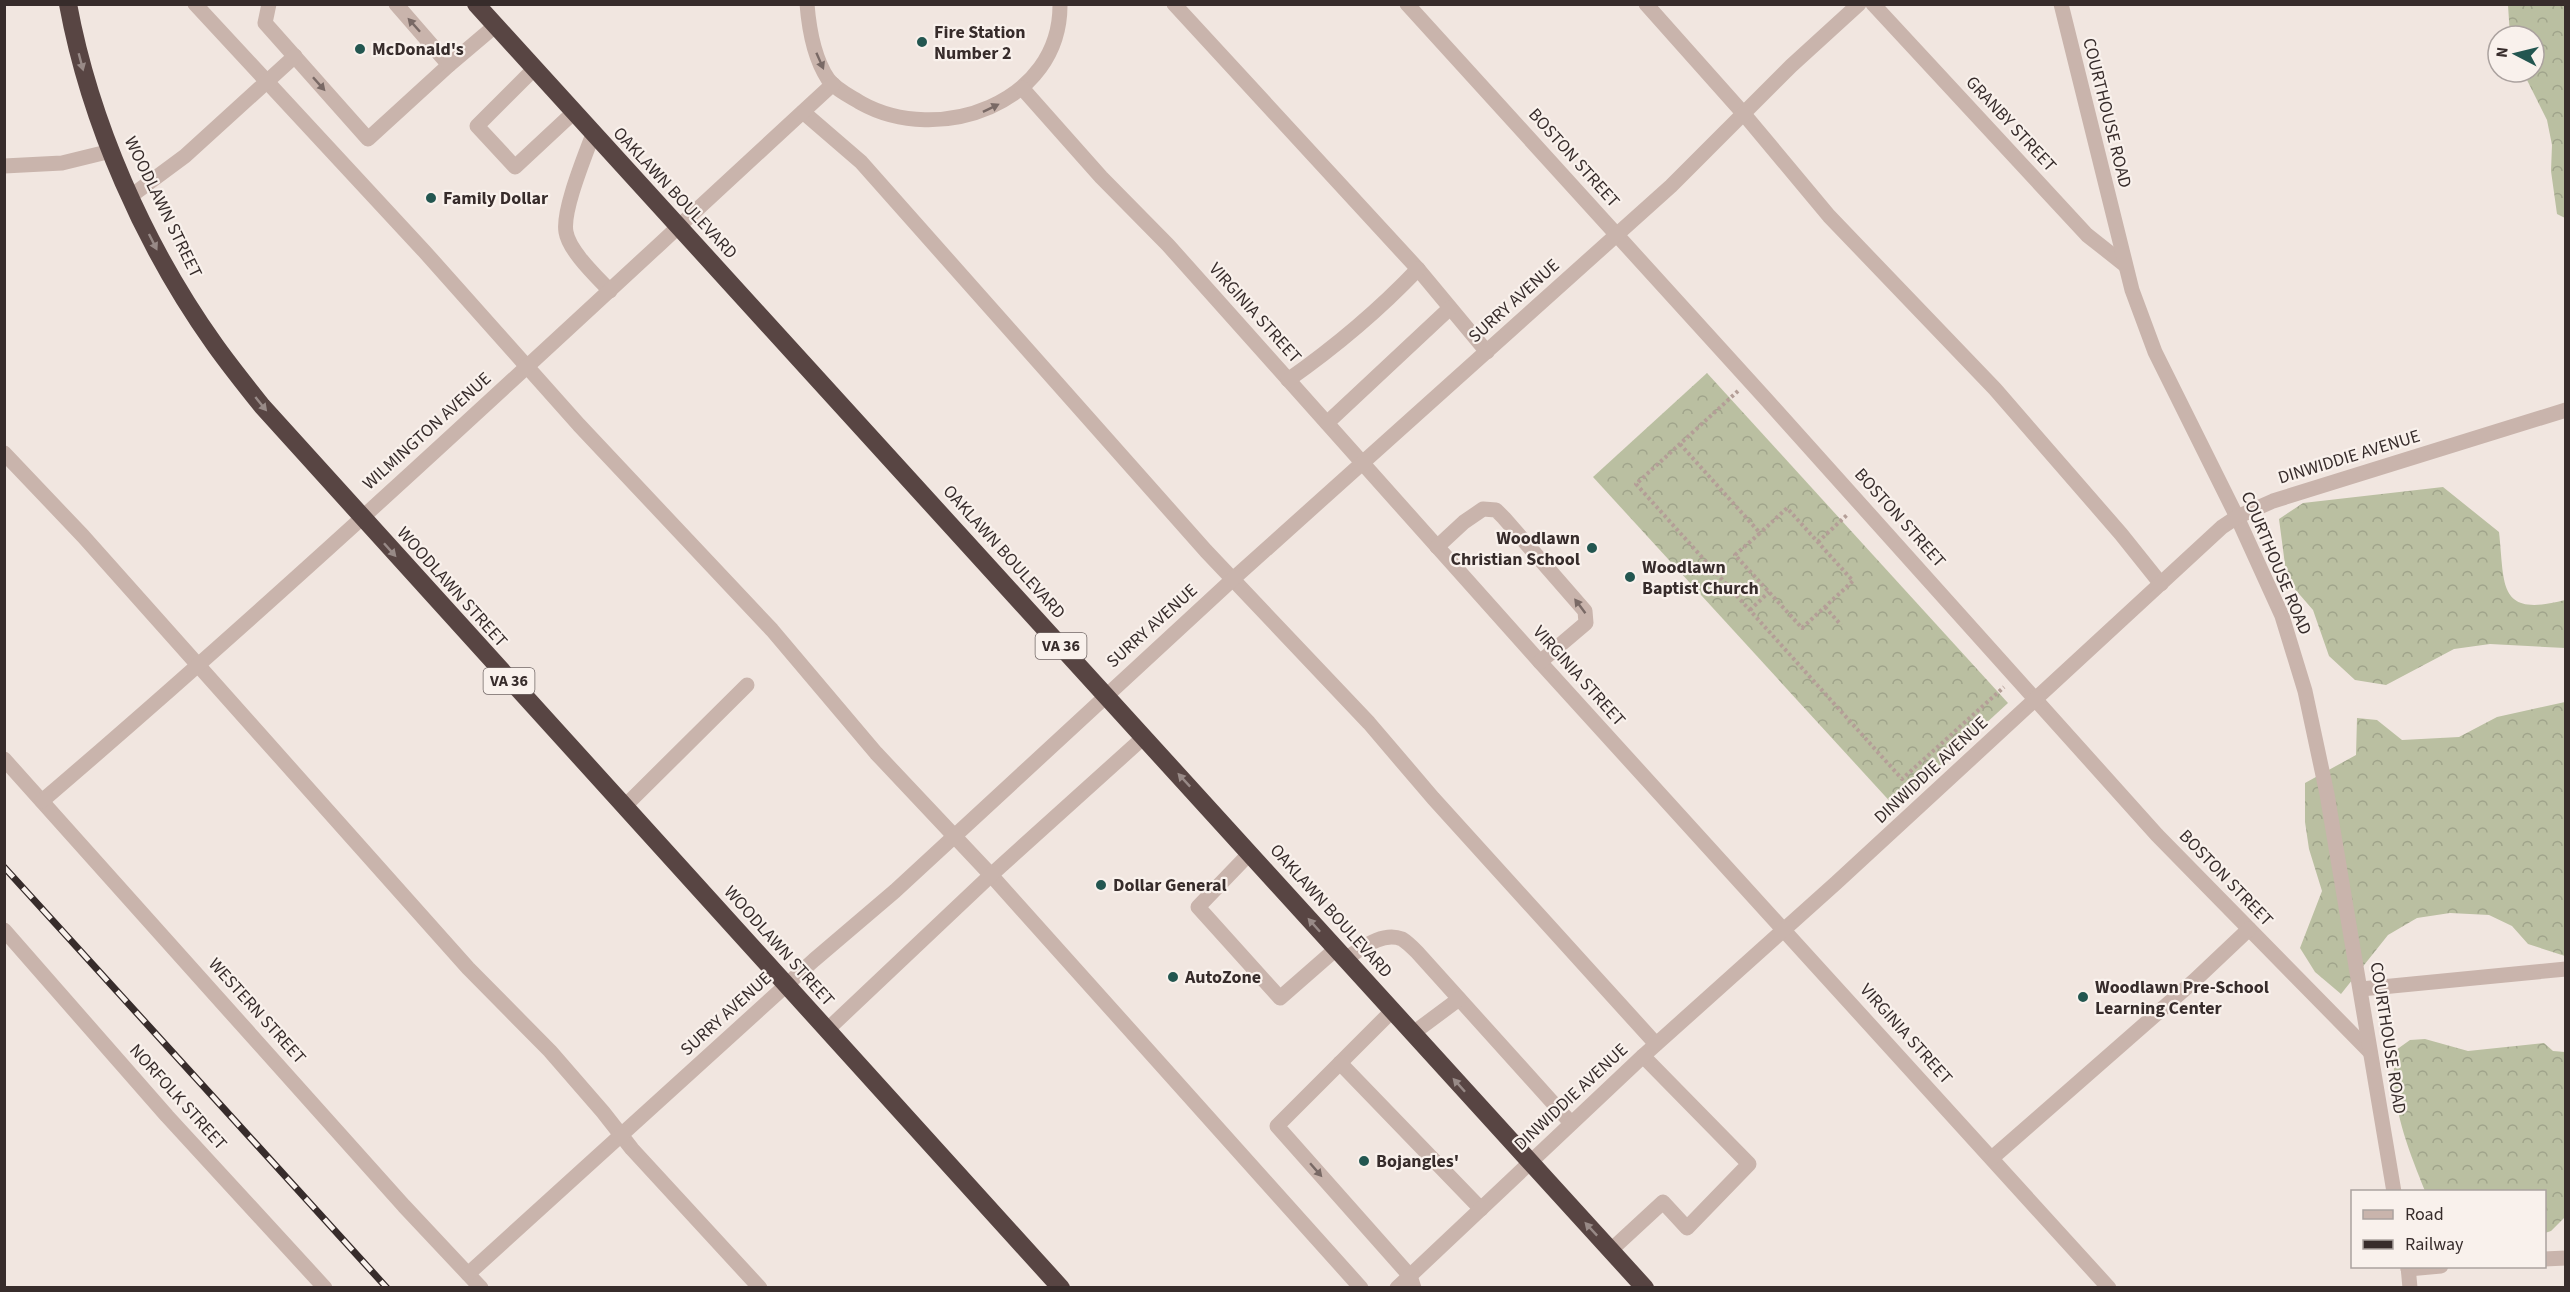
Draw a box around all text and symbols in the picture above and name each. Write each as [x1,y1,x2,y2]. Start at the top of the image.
one-way arrow [408,18,421,33]
place label: Fire Station Number 2 [934,20,1026,66]
north arrow [2486,24,2546,84]
marker: Fire Station Number 2 [915,35,929,49]
street label: COURTHOUSE ROAD [2076,35,2138,191]
place label: McDonald's [372,37,464,62]
marker: McDonald's [353,42,367,56]
text: N [2491,46,2514,59]
one-way arrow [77,53,86,71]
one-way arrow [815,53,825,71]
street label: GRANBY STREET [1960,71,2062,178]
one-way arrow [312,76,325,91]
one-way arrow [982,103,999,113]
street label: BOSTON STREET [1523,103,1626,213]
street label: OAKLAWN BOULEVARD [607,121,743,265]
street label: WOODLAWN STREET [118,132,208,282]
place label: Family Dollar [443,186,549,211]
marker: Family Dollar [424,191,438,205]
one-way arrow [148,233,158,251]
street label: SURRY AVENUE [1463,253,1565,349]
street label: VIRGINIA STREET [1203,257,1307,369]
street label: WILMINGTON AVENUE [357,366,497,496]
one-way arrow [254,397,266,412]
street label: DINWIDDIE AVENUE [2275,424,2423,490]
street label: BOSTON STREET [1849,463,1952,573]
street label: OAKLAWN BOULEVARD [937,480,1071,624]
street label: COURTHOUSE ROAD [2234,487,2318,639]
street label: WOODLAWN STREET [391,521,513,653]
place label: Woodlawn Christian School [1450,526,1580,572]
marker: Woodlawn Christian School [1585,541,1599,555]
one-way arrow [383,542,396,557]
place label: Woodlawn Baptist Church [1642,555,1759,601]
marker: Woodlawn Baptist Church [1623,570,1637,584]
street label: SURRY AVENUE [1101,578,1203,674]
one-way arrow [1574,598,1586,614]
street label: VIRGINIA STREET [1527,620,1631,732]
road number: VA 36 [1036,633,1086,659]
road number: VA 36 [484,668,534,694]
street label: DINWIDDIE AVENUE [1869,711,1993,829]
one-way arrow [1178,773,1191,788]
street label: BOSTON STREET [2173,824,2279,932]
street label: OAKLAWN BOULEVARD [1264,839,1398,983]
place label: Dollar General [1113,873,1227,898]
marker: Dollar General [1094,878,1108,892]
street label: WOODLAWN STREET [718,880,840,1012]
one-way arrow [1308,918,1321,933]
street label: WESTERN STREET [202,952,312,1070]
street label: COURTHOUSE ROAD [2364,960,2412,1116]
place label: AutoZone [1184,965,1261,990]
street label: SURRY AVENUE [675,966,777,1062]
marker: AutoZone [1166,970,1180,984]
place label: Woodlawn Pre-School Learning Center [2095,975,2269,1021]
street label: VIRGINIA STREET [1854,978,1958,1090]
marker: Woodlawn Pre-School Learning Center [2076,990,2090,1004]
street label: NORFOLK STREET [124,1038,233,1156]
street label: DINWIDDIE AVENUE [1509,1038,1633,1156]
one-way arrow [1453,1078,1466,1093]
place label: Bojangles' [1376,1149,1459,1174]
marker: Bojangles' [1357,1154,1371,1168]
one-way arrow [1309,1162,1322,1177]
legend [2351,1190,2546,1268]
text: Road [2405,1202,2444,1227]
one-way arrow [1584,1221,1598,1236]
text: Railway [2405,1232,2464,1257]

